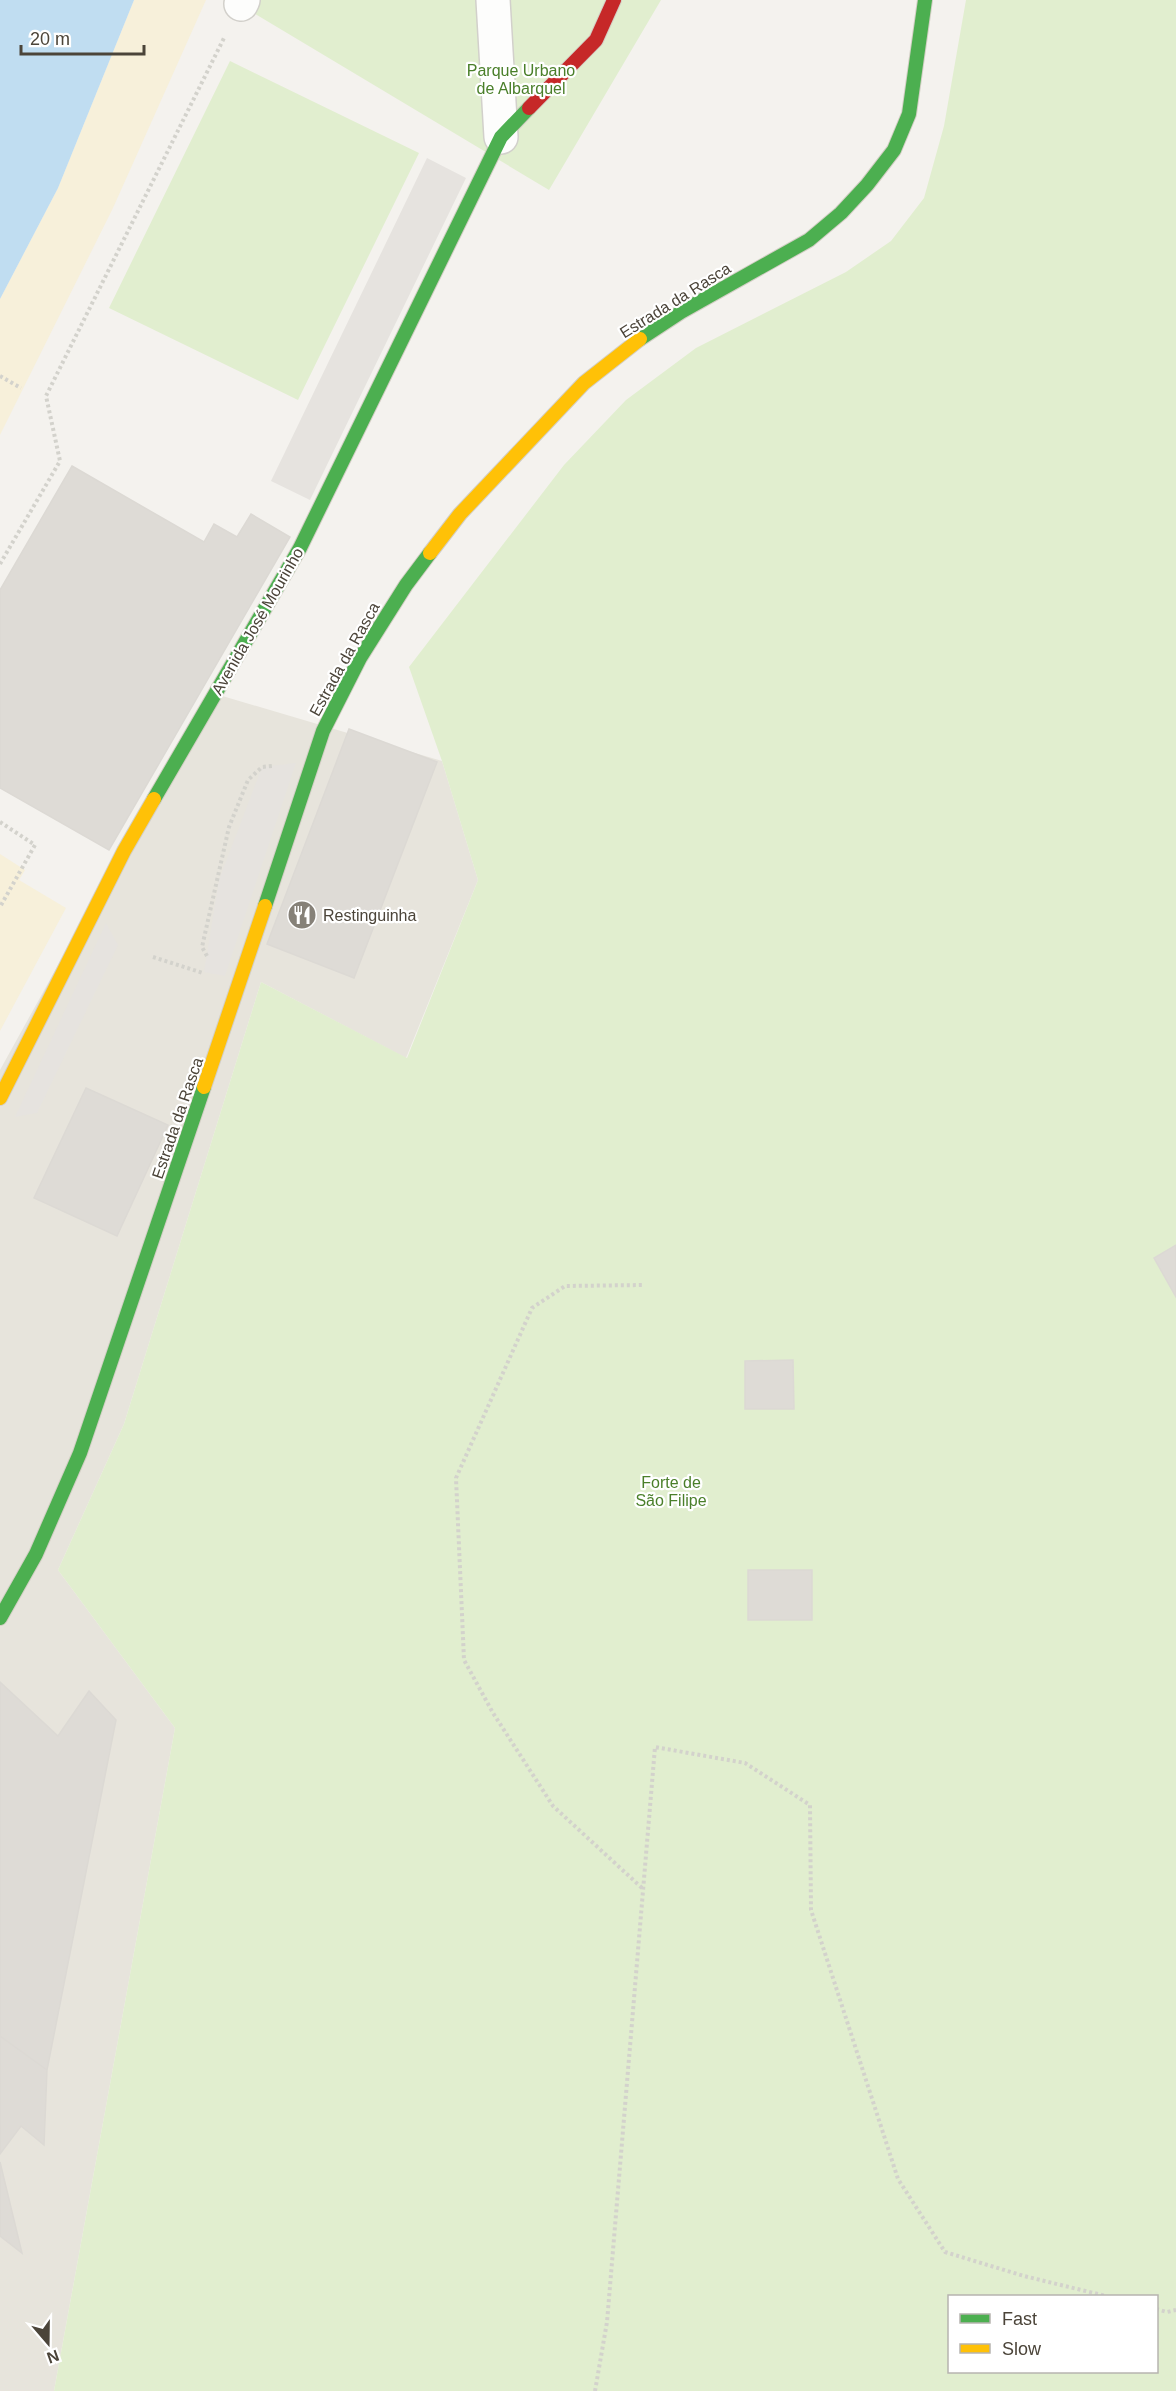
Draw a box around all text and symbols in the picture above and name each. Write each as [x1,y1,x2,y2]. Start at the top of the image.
scale bar [21,18,144,56]
text: 20 m [30,29,70,49]
park label: Parque Urbano de Albarquel [467,62,575,97]
street label: Estrada da Rasca [617,259,734,341]
street label: Avenida José Mourinho [208,545,307,698]
street label: Estrada da Rasca [306,599,383,719]
restaurant icon: Restinguinha [286,899,318,931]
place label: Restinguinha [323,907,417,924]
street label: Estrada da Rasca [149,1055,206,1181]
park label: Forte de São Filipe [635,1474,707,1509]
legend [948,2295,1158,2373]
text: Fast [1002,2309,1037,2329]
north arrow [18,2313,78,2373]
text: Slow [1002,2339,1042,2359]
text: N [45,2347,61,2367]

